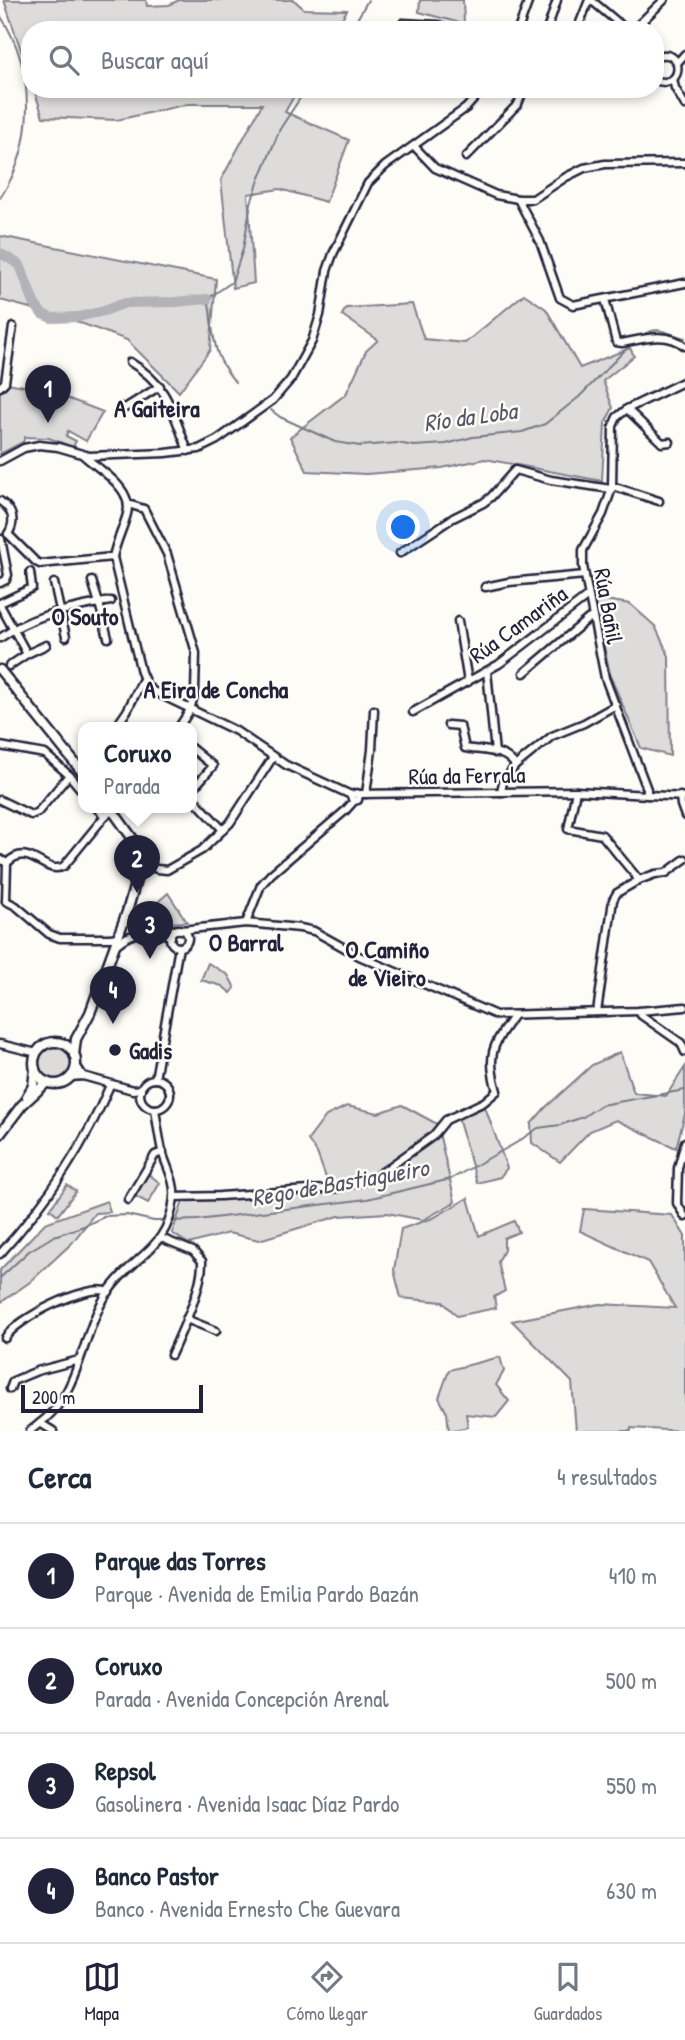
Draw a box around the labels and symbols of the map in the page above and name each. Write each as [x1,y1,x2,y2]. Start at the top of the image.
pin: 1 [25,365,71,423]
district label: A Gaiteira [114,392,200,424]
water label: Río da Loba [421,393,521,438]
your location [386,510,420,544]
street label: Rúa Bañil [587,566,631,647]
street label: Rúa Camariña [463,578,573,670]
district label: O Souto [51,600,119,632]
district label: A Eira de Concha [144,673,289,705]
street label: Rúa da Ferrala [408,758,526,792]
pin: 2 [114,835,160,893]
pin: 3 [127,901,173,959]
district label: O Barral [209,926,284,958]
district label: O Camiño de Vieiro [345,933,429,993]
pin: 4 [90,966,136,1024]
place label: Gadis [129,1035,172,1066]
marker: Gadis [107,1042,123,1058]
water label: Rego de Bastiagueiro [249,1150,433,1214]
scale bar [21,1382,203,1414]

